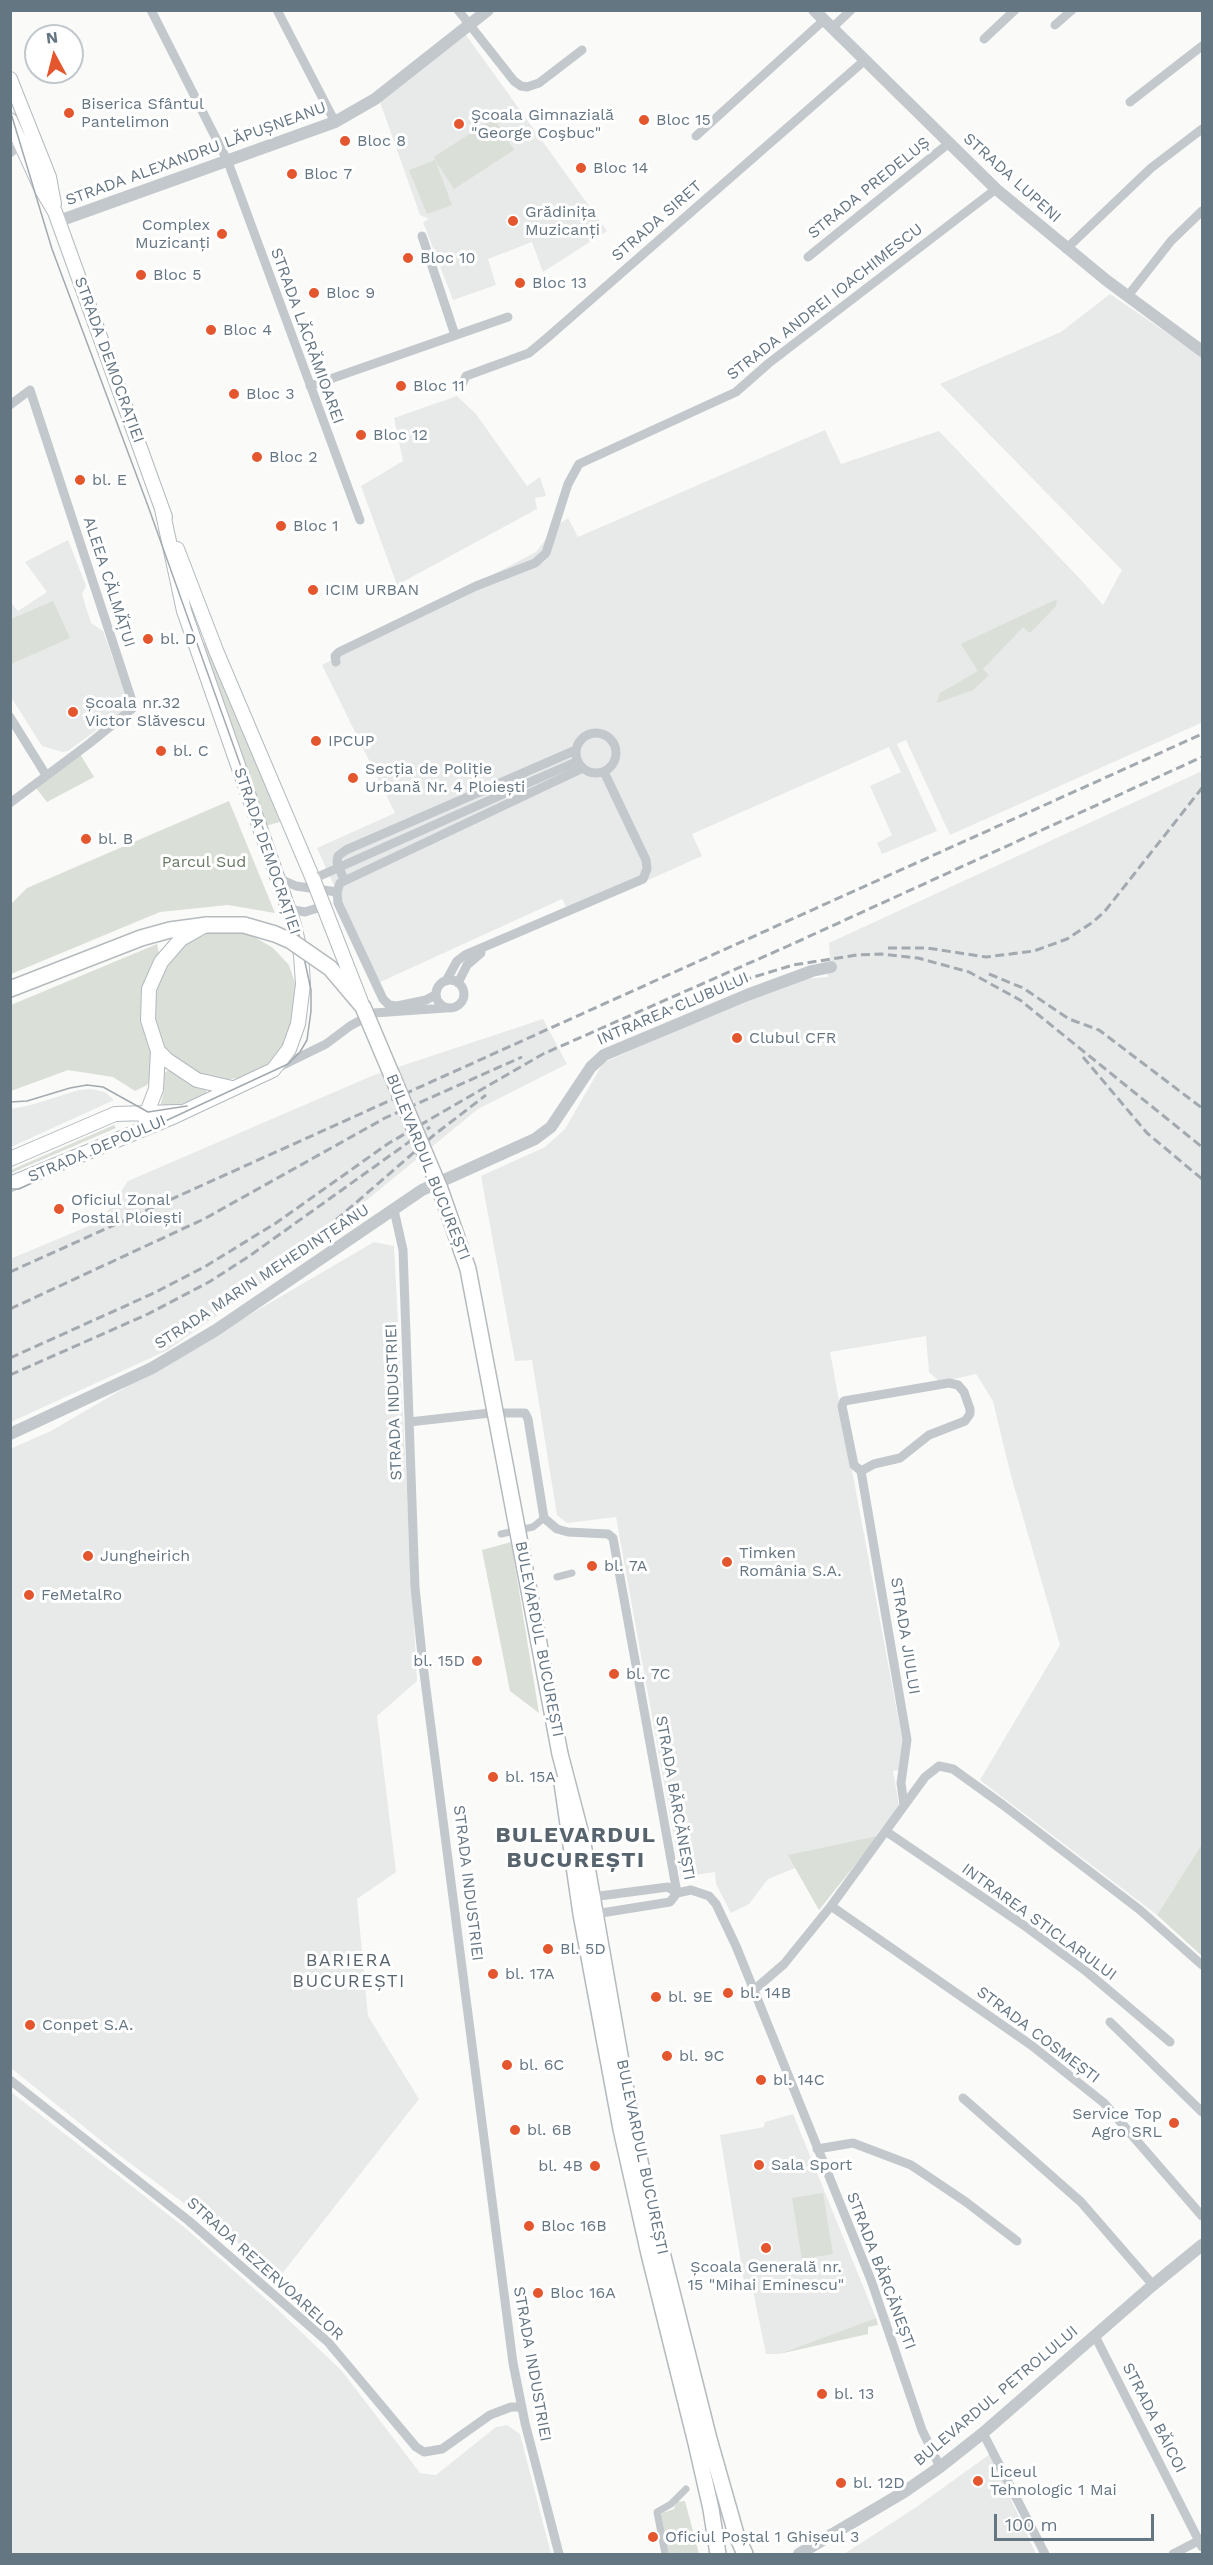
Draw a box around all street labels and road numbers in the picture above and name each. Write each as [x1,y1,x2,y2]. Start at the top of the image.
street label: STRADA ALEXANDRU LĂPUȘNEANU [63,98,329,210]
street label: STRADA LUPENI [959,129,1065,227]
street label: STRADA PREDELUȘ [804,133,934,243]
street label: STRADA SIRET [608,177,706,265]
street label: STRADA ANDREI IOACHIMESCU [723,220,927,384]
street label: STRADA LĂCRĂMIOAREI [266,245,348,427]
street label: STRADA DEMOCRAȚIEI [70,274,148,446]
street label: ALEEA CĂLMĂȚUI [79,514,139,650]
street label: STRADA DEMOCRAȚIEI [229,765,305,937]
street label: INTRAREA CLUBULUI [594,968,752,1050]
street label: BULEVARDUL BUCUREȘTI [382,1071,474,1263]
street label: STRADA DEPOULUI [25,1111,169,1187]
street label: STRADA MARIN MEHEDINȚEANU [151,1200,373,1354]
street label: STRADA INDUSTRIEI [382,1323,406,1481]
street label: BULEVARDUL BUCUREȘTI [511,1539,567,1739]
street label: STRADA JIULUI [886,1576,924,1696]
street label: STRADA BĂRCĂNEȘTI [651,1714,699,1882]
street label: STRADA INDUSTRIEI [449,1804,487,1962]
street label: INTRAREA STICLARULUI [958,1859,1120,1985]
street label: STRADA COSMEȘTI [973,1982,1103,2088]
street label: BULEVARDUL BUCUREȘTI [612,2058,672,2256]
street label: STRADA BĂRCĂNEȘTI [842,2190,920,2352]
street label: STRADA REZERVOARELOR [183,2194,347,2344]
street label: STRADA INDUSTRIEI [509,2285,555,2443]
street label: BULEVARDUL PETROLULUI [910,2322,1082,2470]
street label: STRADA BĂICOI [1118,2360,1190,2476]

